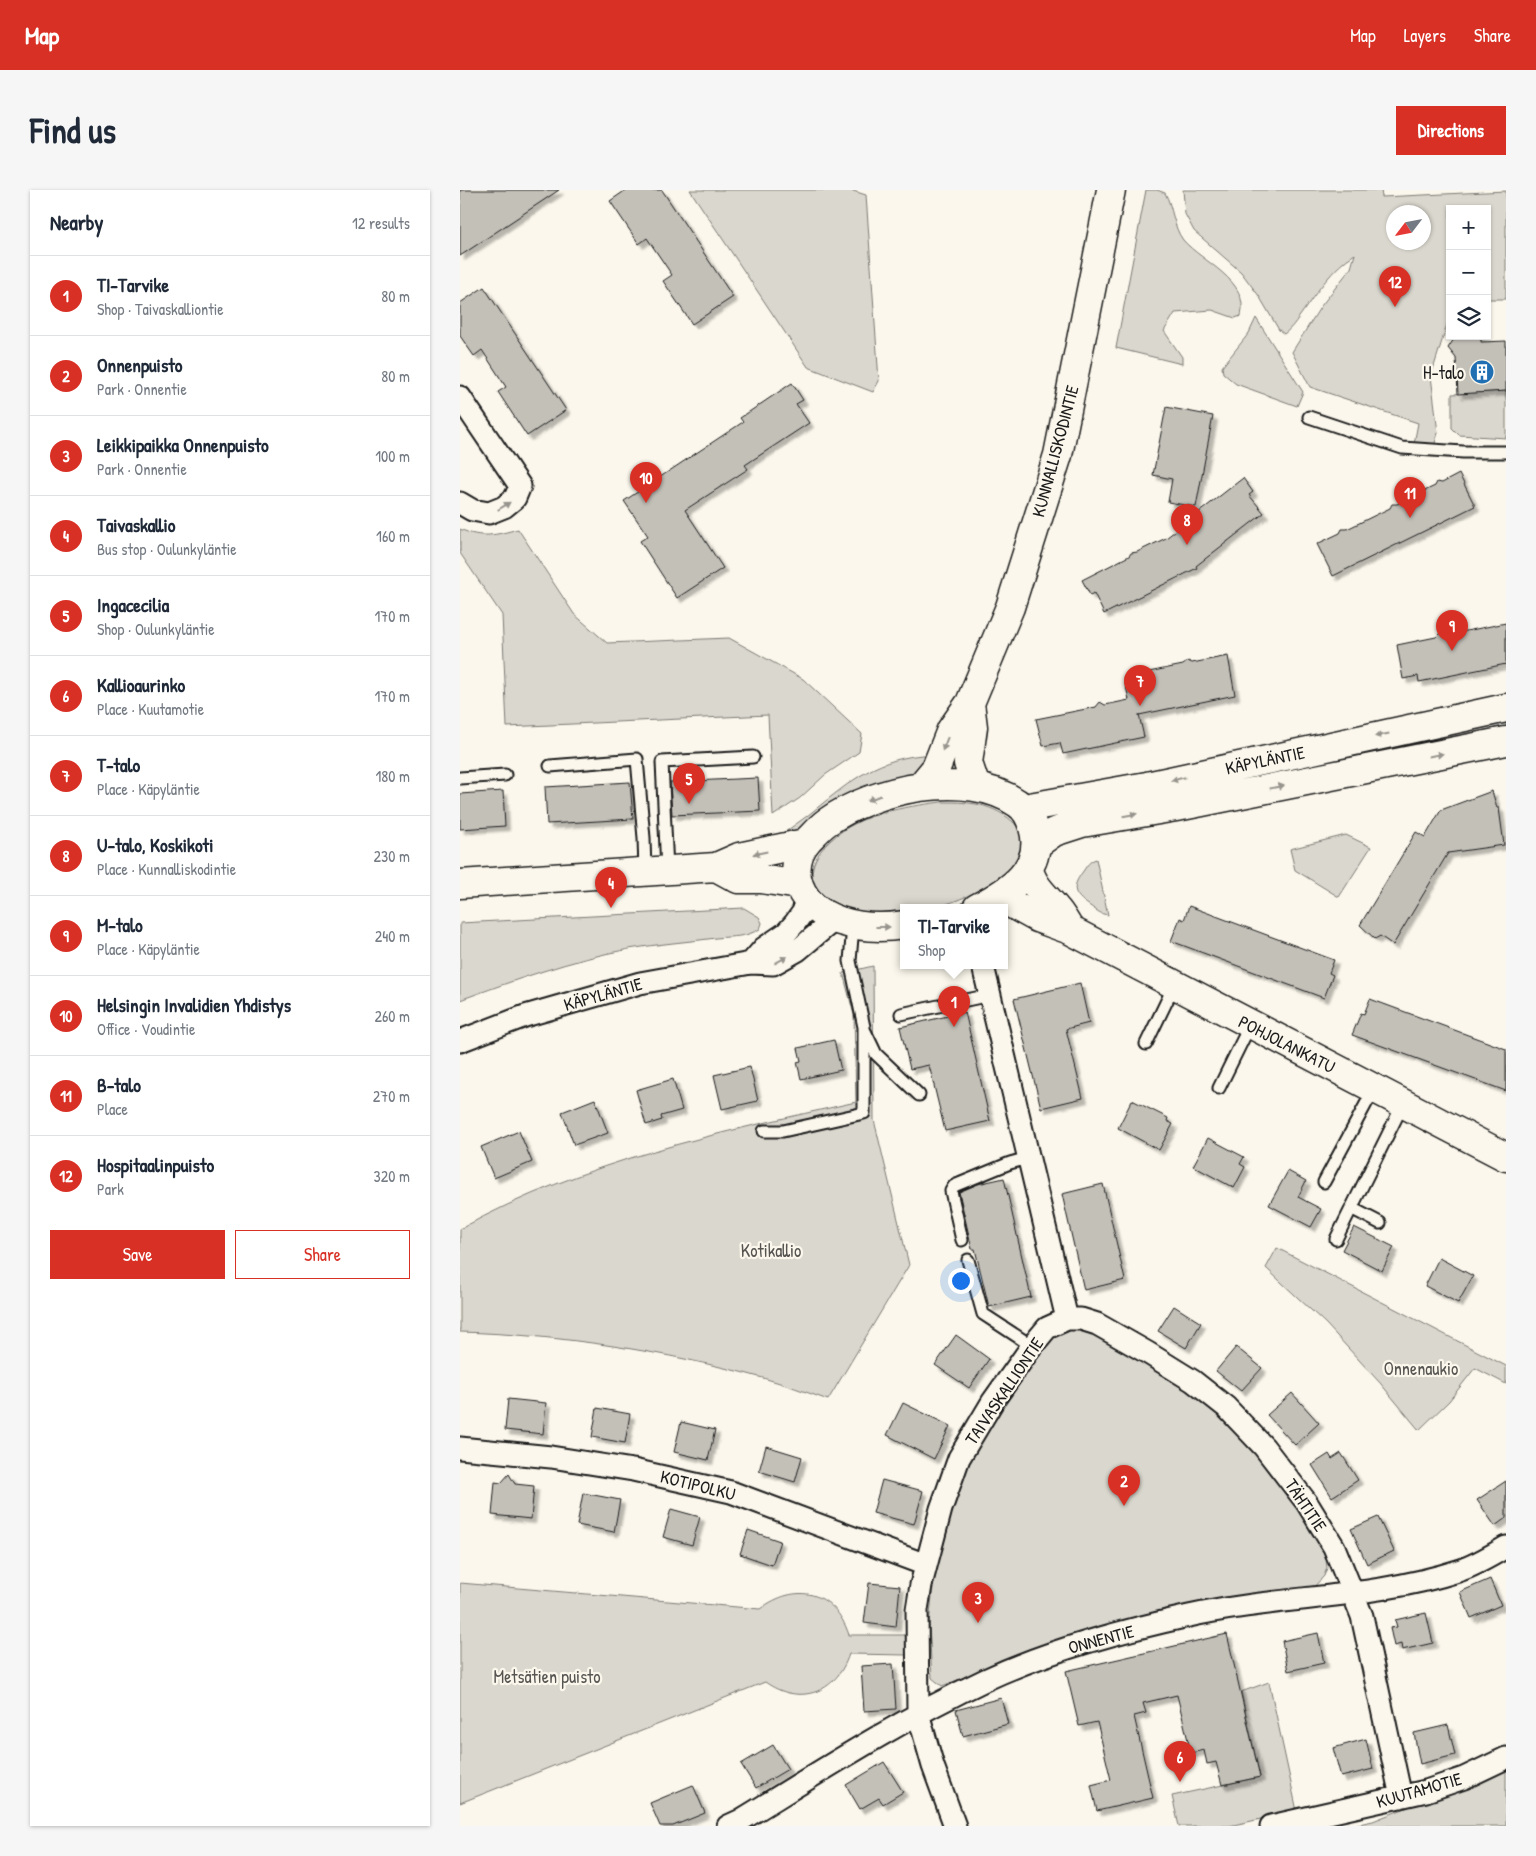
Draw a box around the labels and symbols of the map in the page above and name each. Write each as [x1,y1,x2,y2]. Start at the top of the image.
north arrow [1386,205,1431,250]
pin: 12 [1379,266,1411,307]
building icon: H-talo [1469,359,1495,385]
place label: H-talo [1423,360,1464,385]
street label: KUNNALLISKODINTIE [1025,382,1085,520]
pin: 10 [630,462,662,503]
pin: 11 [1394,477,1426,518]
one-way arrow [498,501,511,510]
pin: 8 [1171,504,1203,545]
pin: 9 [1436,610,1468,651]
pin: 7 [1124,665,1156,706]
one-way arrow [1374,731,1389,739]
one-way arrow [941,737,949,751]
street label: KÄPYLÄNTIE [1223,739,1307,781]
one-way arrow [1428,751,1443,759]
pin: 5 [673,763,705,804]
one-way arrow [1170,775,1185,783]
one-way arrow [1269,783,1285,791]
one-way arrow [866,794,881,802]
one-way arrow [1122,811,1138,819]
one-way arrow [753,849,768,857]
pin: 4 [595,867,627,908]
one-way arrow [875,923,891,931]
one-way arrow [774,956,789,964]
street label: KÄPYLÄNTIE [561,971,645,1017]
pin: 1 [938,986,970,1027]
street label: POHJOLANKATU [1234,1009,1340,1079]
park label: Kotikallio [741,1238,801,1263]
your location [948,1268,974,1294]
street label: TAIVASKALLIONTIE [959,1332,1049,1450]
park label: Onnenaukio [1384,1356,1458,1381]
street label: KOTIPOLKU [658,1464,738,1506]
pin: 2 [1108,1465,1140,1506]
street label: TÄHTITIE [1279,1474,1333,1536]
pin: 3 [962,1582,994,1623]
street label: ONNENTIE [1065,1618,1137,1660]
park label: Metsätien puisto [493,1664,601,1689]
pin: 6 [1164,1741,1196,1782]
street label: KUUTAMOTIE [1373,1766,1465,1814]

